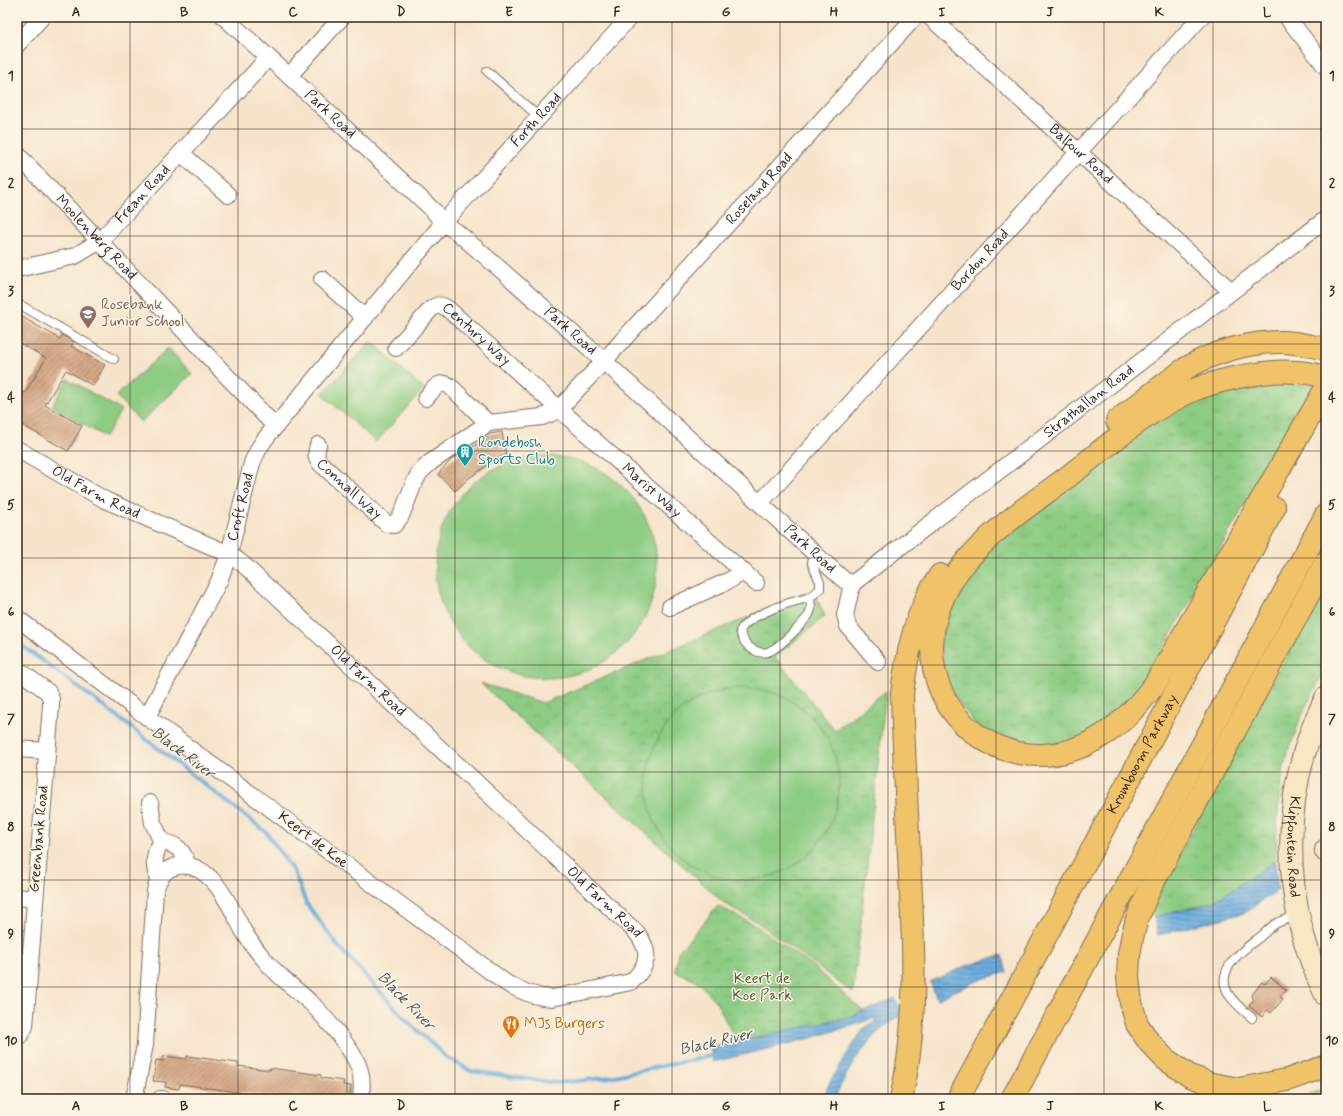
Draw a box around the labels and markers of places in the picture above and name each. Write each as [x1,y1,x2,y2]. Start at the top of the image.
place label: Rosebank Junior School [101,295,184,332]
school or university icon: Rosebank Junior School [78,304,98,329]
place label: Rondebosh Sports Club [478,433,555,470]
building icon: Rondebosh Sports Club [455,442,475,467]
restaurant icon: MJs Burgers [501,1014,521,1039]
place label: MJs Burgers [524,1014,605,1035]

